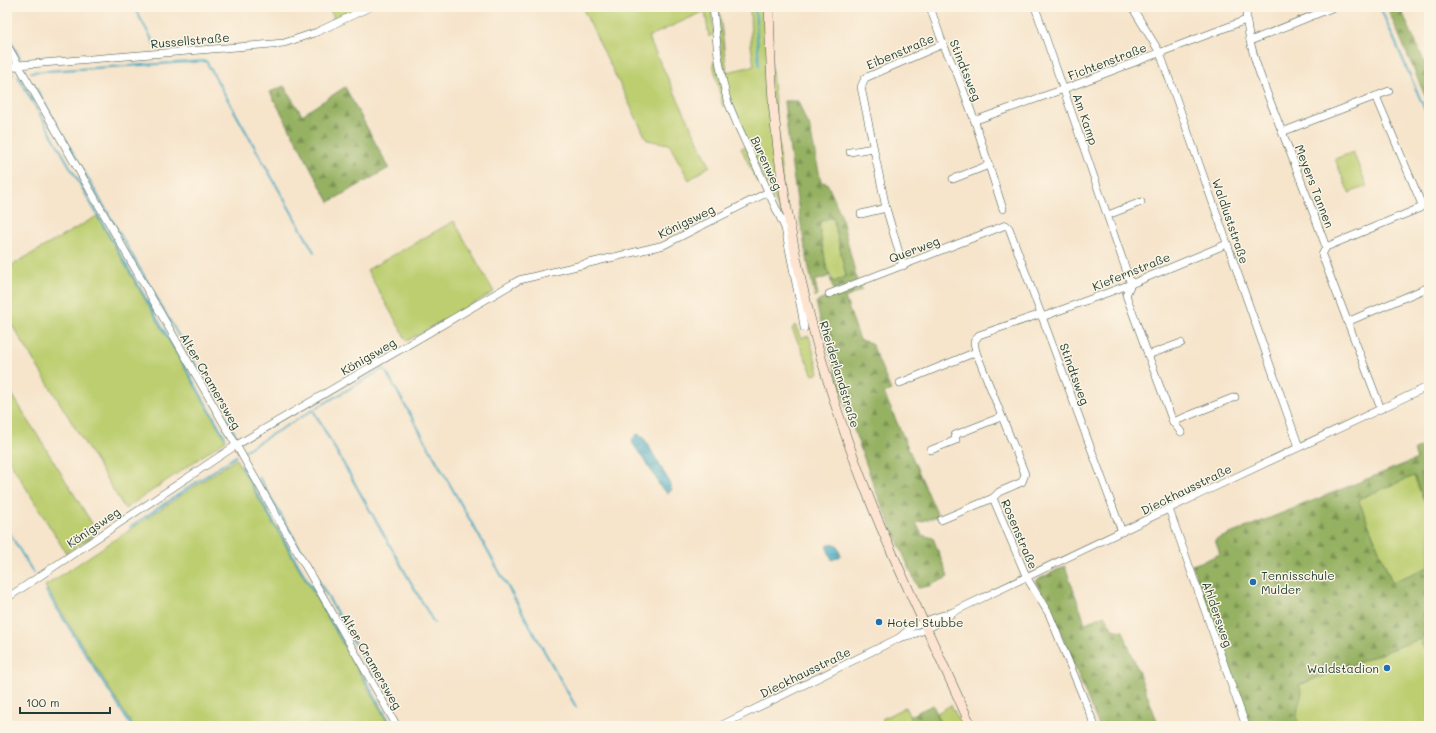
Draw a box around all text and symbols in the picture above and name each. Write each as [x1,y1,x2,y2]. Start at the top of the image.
street label: Russellstraße [150,29,230,51]
street label: Eibenstraße [864,30,936,72]
street label: Stindtsweg [946,37,986,103]
street label: Fichtenstraße [1065,39,1149,83]
street label: Am Kamp [1070,91,1102,147]
street label: Burenweg [748,133,786,193]
street label: Meyers Tannen [1292,142,1338,230]
street label: Waldluststraße [1209,176,1253,266]
street label: Königsweg [655,200,717,242]
street label: Querweg [886,232,942,266]
street label: Kiefernstraße [1090,248,1172,294]
street label: Rheiderlandstraße [816,319,864,429]
street label: Alter Cramersweg [177,330,245,432]
street label: Königsweg [337,334,399,378]
street label: Stindtsweg [1056,341,1094,407]
street label: Dieckhausstraße [1138,460,1234,518]
street label: Rosenstraße [998,497,1042,571]
street label: Königsweg [63,503,123,551]
place label: Tennisschule Mulder [1261,567,1335,597]
marker: Tennisschule Mulder [1248,577,1258,587]
street label: Ahldersweg [1199,579,1237,649]
street label: Alter Cramersweg [338,610,406,712]
place label: Hotel Stubbe [887,614,964,630]
marker: Hotel Stubbe [874,617,884,627]
street label: Dieckhausstraße [757,643,853,701]
place label: Waldstadion [1307,660,1379,676]
marker: Waldstadion [1382,663,1392,673]
scale bar [20,689,110,715]
text: 100 m [26,694,60,710]

